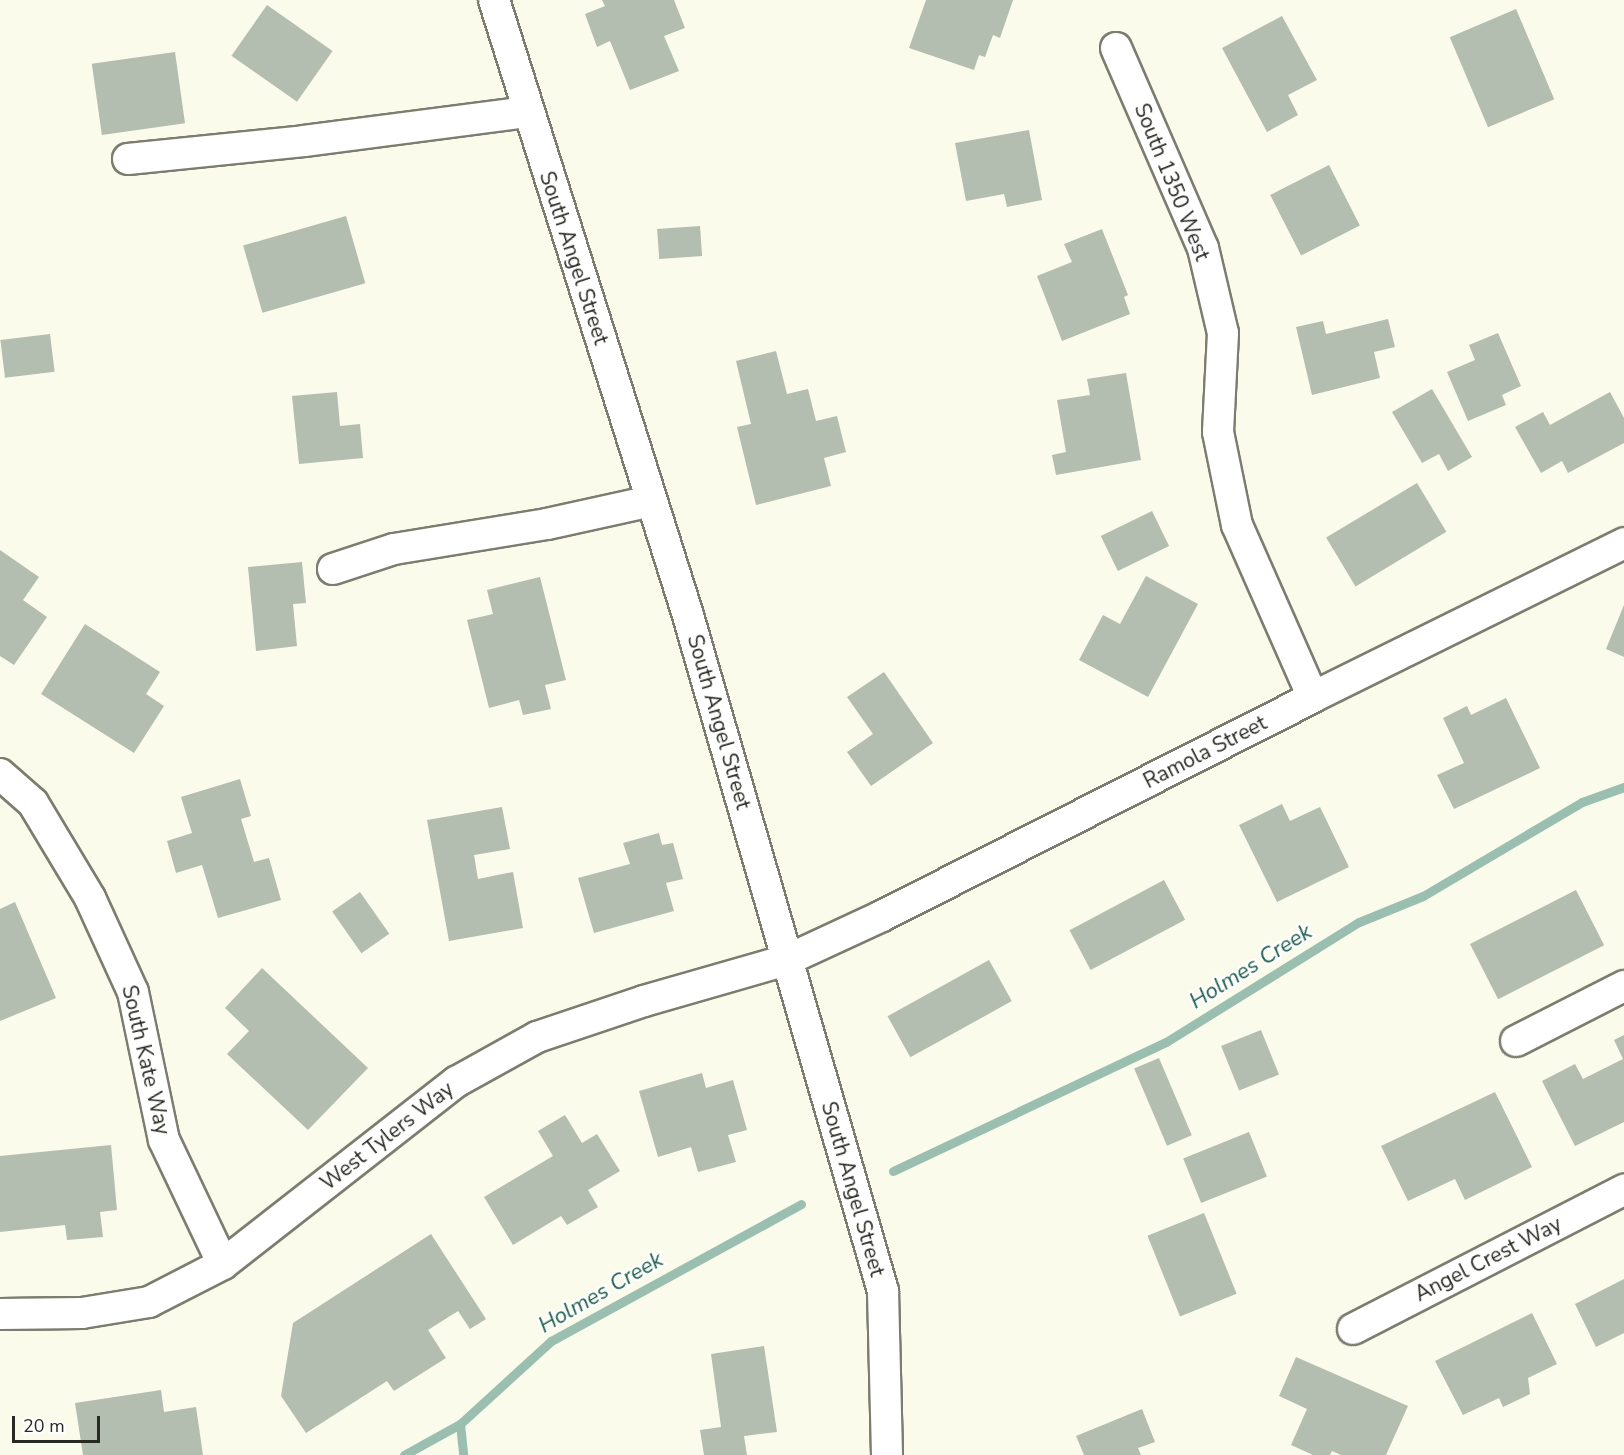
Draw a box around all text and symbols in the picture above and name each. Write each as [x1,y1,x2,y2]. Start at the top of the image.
street label: South 1350 West [1129,100,1215,264]
street label: South Angel Street [534,168,614,348]
street label: South Angel Street [682,632,756,812]
street label: Ramola Street [1139,710,1271,794]
water label: Holmes Creek [1185,919,1317,1015]
street label: South Kate Way [117,983,175,1137]
street label: West Tylers Way [315,1076,459,1196]
street label: South Angel Street [816,1099,890,1279]
street label: Angel Crest Way [1410,1211,1566,1307]
water label: Holmes Creek [534,1247,668,1339]
scale bar [15,1404,104,1442]
text: 20 m [23,1414,65,1438]

